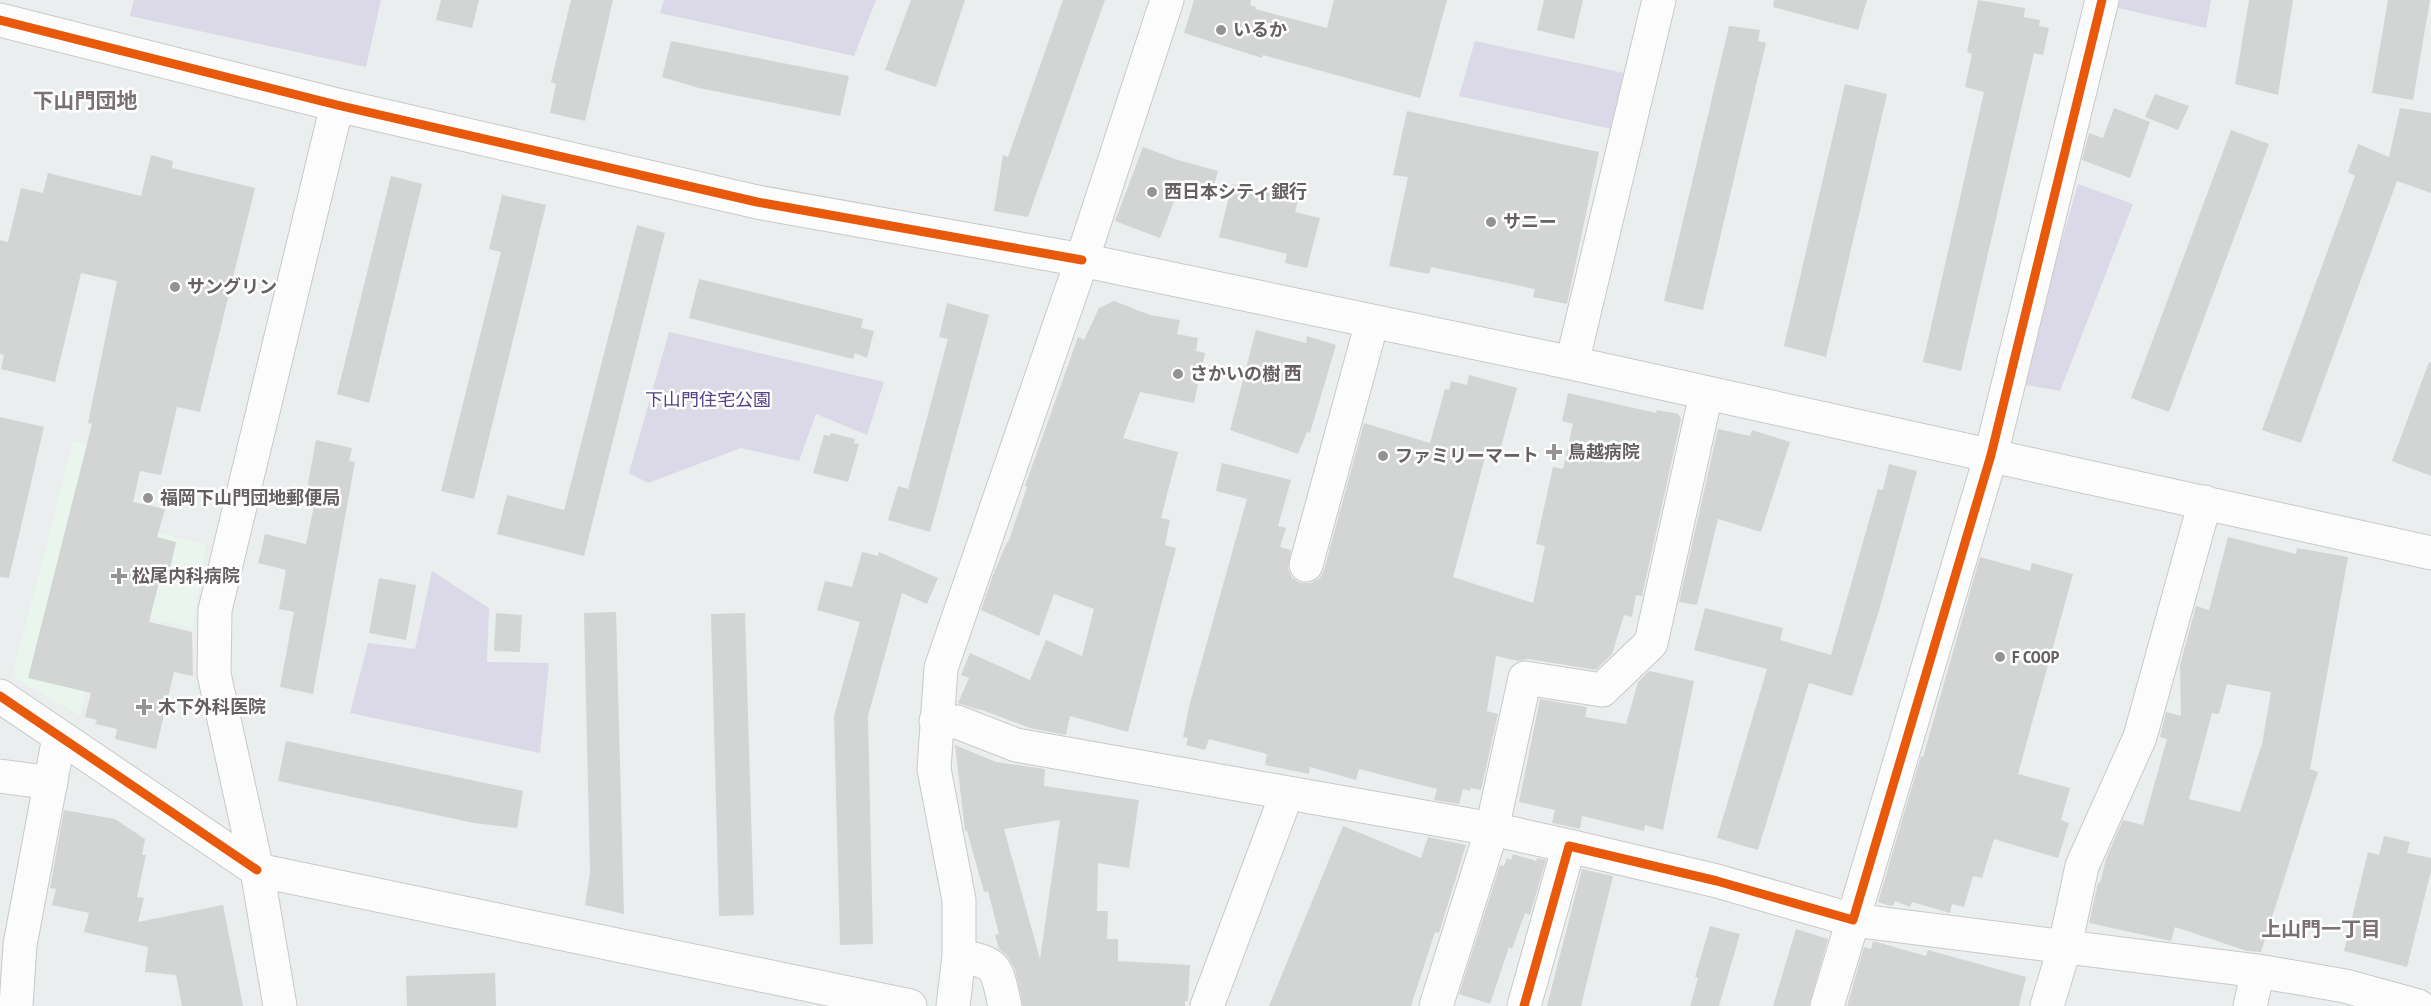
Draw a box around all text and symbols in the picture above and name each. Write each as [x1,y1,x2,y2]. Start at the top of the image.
place label: いるか [1233,18,1287,41]
marker: いるか [1214,23,1228,37]
district label: 下山門団地 [33,87,138,114]
place label: 西日本シティ銀行 [1164,180,1307,203]
marker: 西日本シティ銀行 [1145,185,1159,199]
place label: サニー [1503,210,1557,233]
marker: サニー [1484,215,1498,229]
place label: サングリン [187,275,277,298]
marker: サングリン [168,280,182,294]
place label: さかいの樹 西 [1190,362,1302,385]
marker: さかいの樹 西 [1171,367,1185,381]
park label: 下山門住宅公園 [645,388,771,411]
place label: 鳥越病院 [1568,440,1640,463]
marker: 鳥越病院 [1545,443,1563,461]
place label: ファミリーマート [1395,444,1539,467]
marker: ファミリーマート [1376,449,1390,463]
place label: 福岡下山門団地郵便局 [160,486,340,509]
marker: 福岡下山門団地郵便局 [141,491,155,505]
place label: 松尾内科病院 [132,564,240,587]
marker: 松尾内科病院 [110,567,128,585]
place label: F COOP [2012,645,2060,668]
marker: F COOP [1993,650,2007,664]
place label: 木下外科医院 [158,695,266,718]
marker: 木下外科医院 [135,698,153,716]
district label: 上山門一丁目 [2261,916,2381,942]

